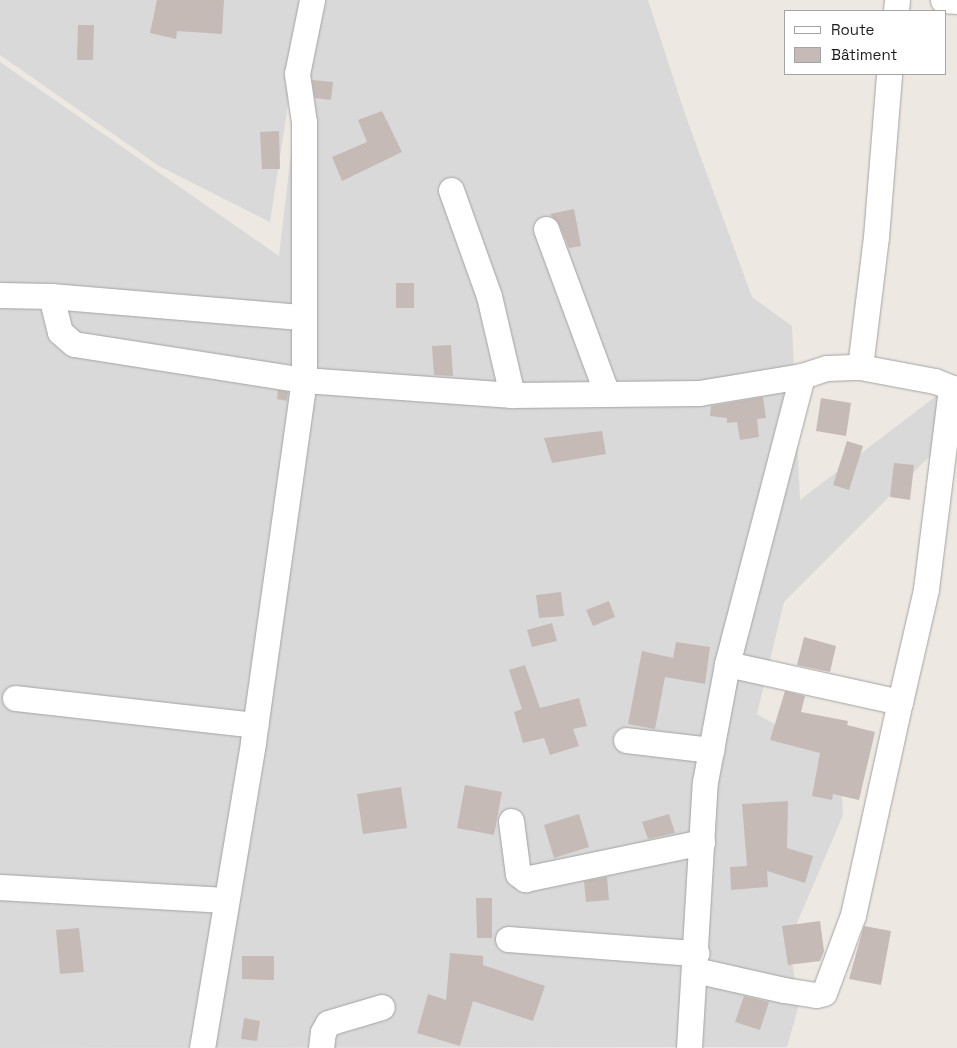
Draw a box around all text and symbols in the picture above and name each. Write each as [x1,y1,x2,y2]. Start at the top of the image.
legend [784,10,947,75]
text: Route [831,20,874,39]
text: Bâtiment [831,45,897,64]

